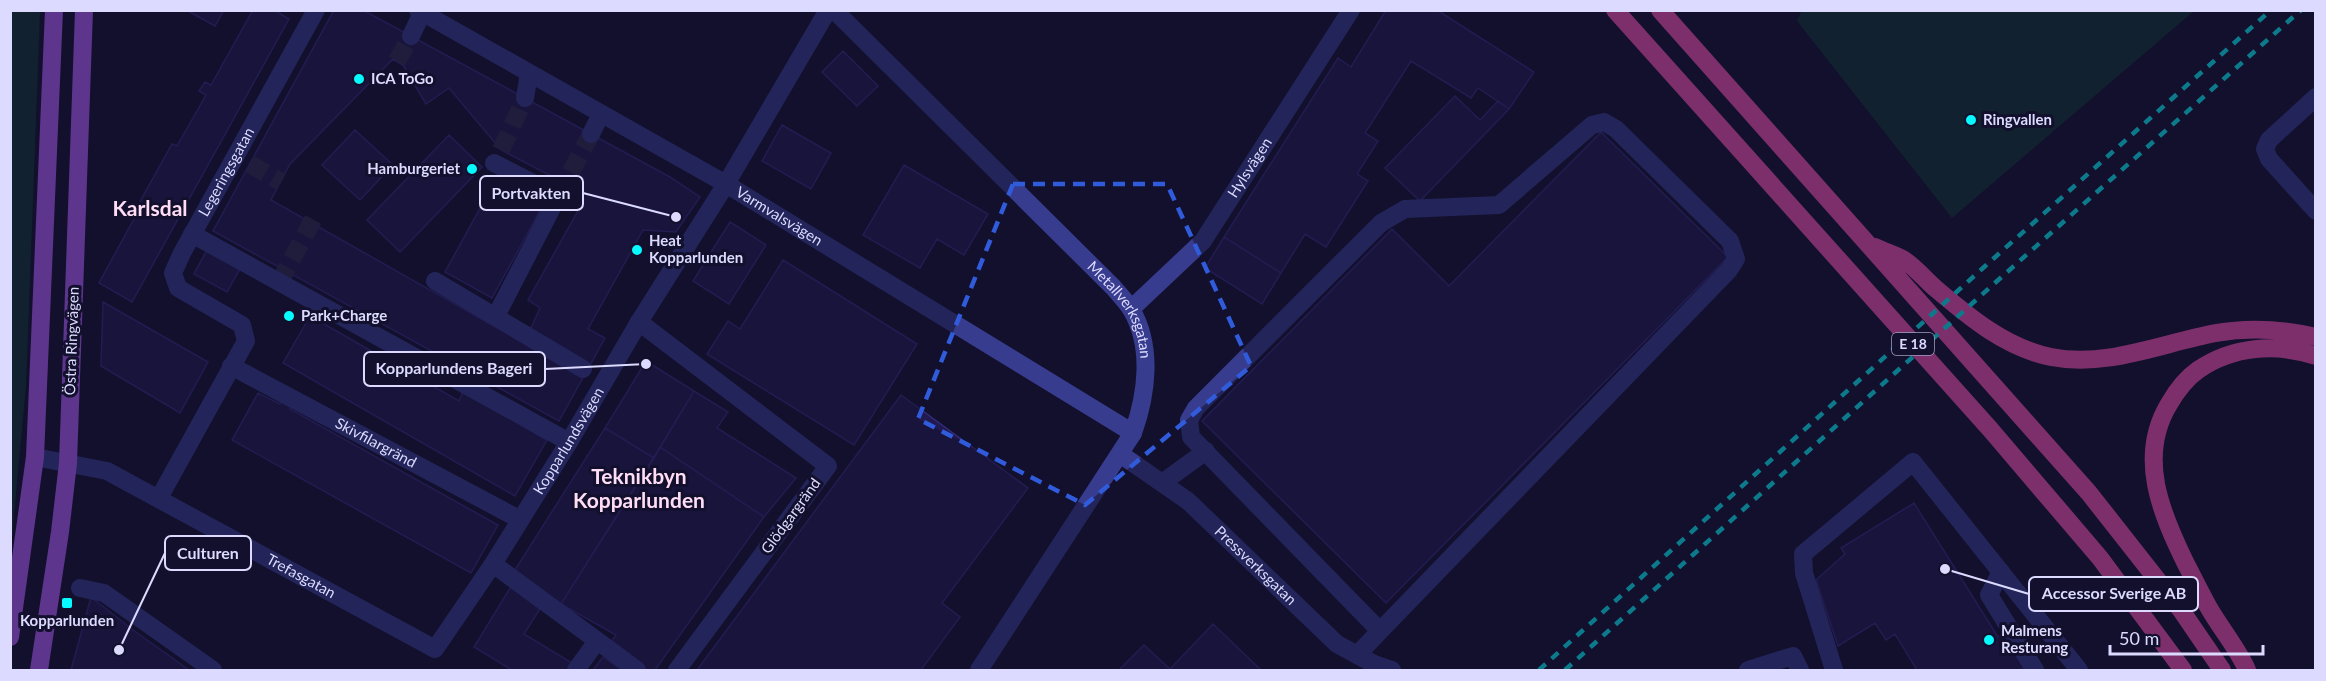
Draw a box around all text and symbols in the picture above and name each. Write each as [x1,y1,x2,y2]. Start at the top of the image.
place label: ICA ToGo [371,69,434,87]
marker: ICA ToGo [352,72,366,86]
place label: Ringvallen [1983,110,2052,128]
marker: Ringvallen [1964,113,1978,127]
street label: Legeringsgatan [194,124,257,219]
street label: Hylsvägen [1223,134,1275,201]
place label: Hamburgeriet [367,159,460,177]
marker: Hamburgeriet [465,162,479,176]
callout: Portvakten [480,176,583,210]
street label: Varmvalsvägen [733,182,826,249]
text: Portvakten [491,183,571,202]
district label: Karlsdal [112,195,188,220]
place label: Heat Kopparlunden [649,231,743,266]
marker: Heat Kopparlunden [630,243,644,257]
street label: Metallverksgatan [1084,257,1155,359]
street label: Östra Ringvägen [60,286,82,395]
place label: Park+Charge [301,306,387,324]
marker: Park+Charge [282,309,296,323]
road number: E 18 [1892,333,1934,355]
callout: Kopparlundens Bageri [364,352,545,386]
text: Kopparlundens Bageri [376,358,532,377]
street label: Kopparlundsvägen [529,384,607,497]
street label: Skivfilargränd [333,413,420,471]
district label: Teknikbyn Kopparlunden [573,463,705,512]
street label: Glödgargränd [757,474,824,557]
street label: Pressverksgatan [1211,522,1301,608]
callout: Culturen [165,536,251,570]
text: Culturen [177,543,239,562]
street label: Trefasgatan [264,549,339,601]
callout: Accessor Sverige AB [2029,577,2198,611]
text: Accessor Sverige AB [2041,583,2186,602]
marker: Kopparlunden [60,596,74,610]
place label: Kopparlunden [20,611,114,629]
scale bar [2110,618,2263,656]
place label: Malmens Resturang [2001,621,2068,656]
text: 50 m [2119,627,2159,649]
marker: Malmens Resturang [1982,633,1996,647]

